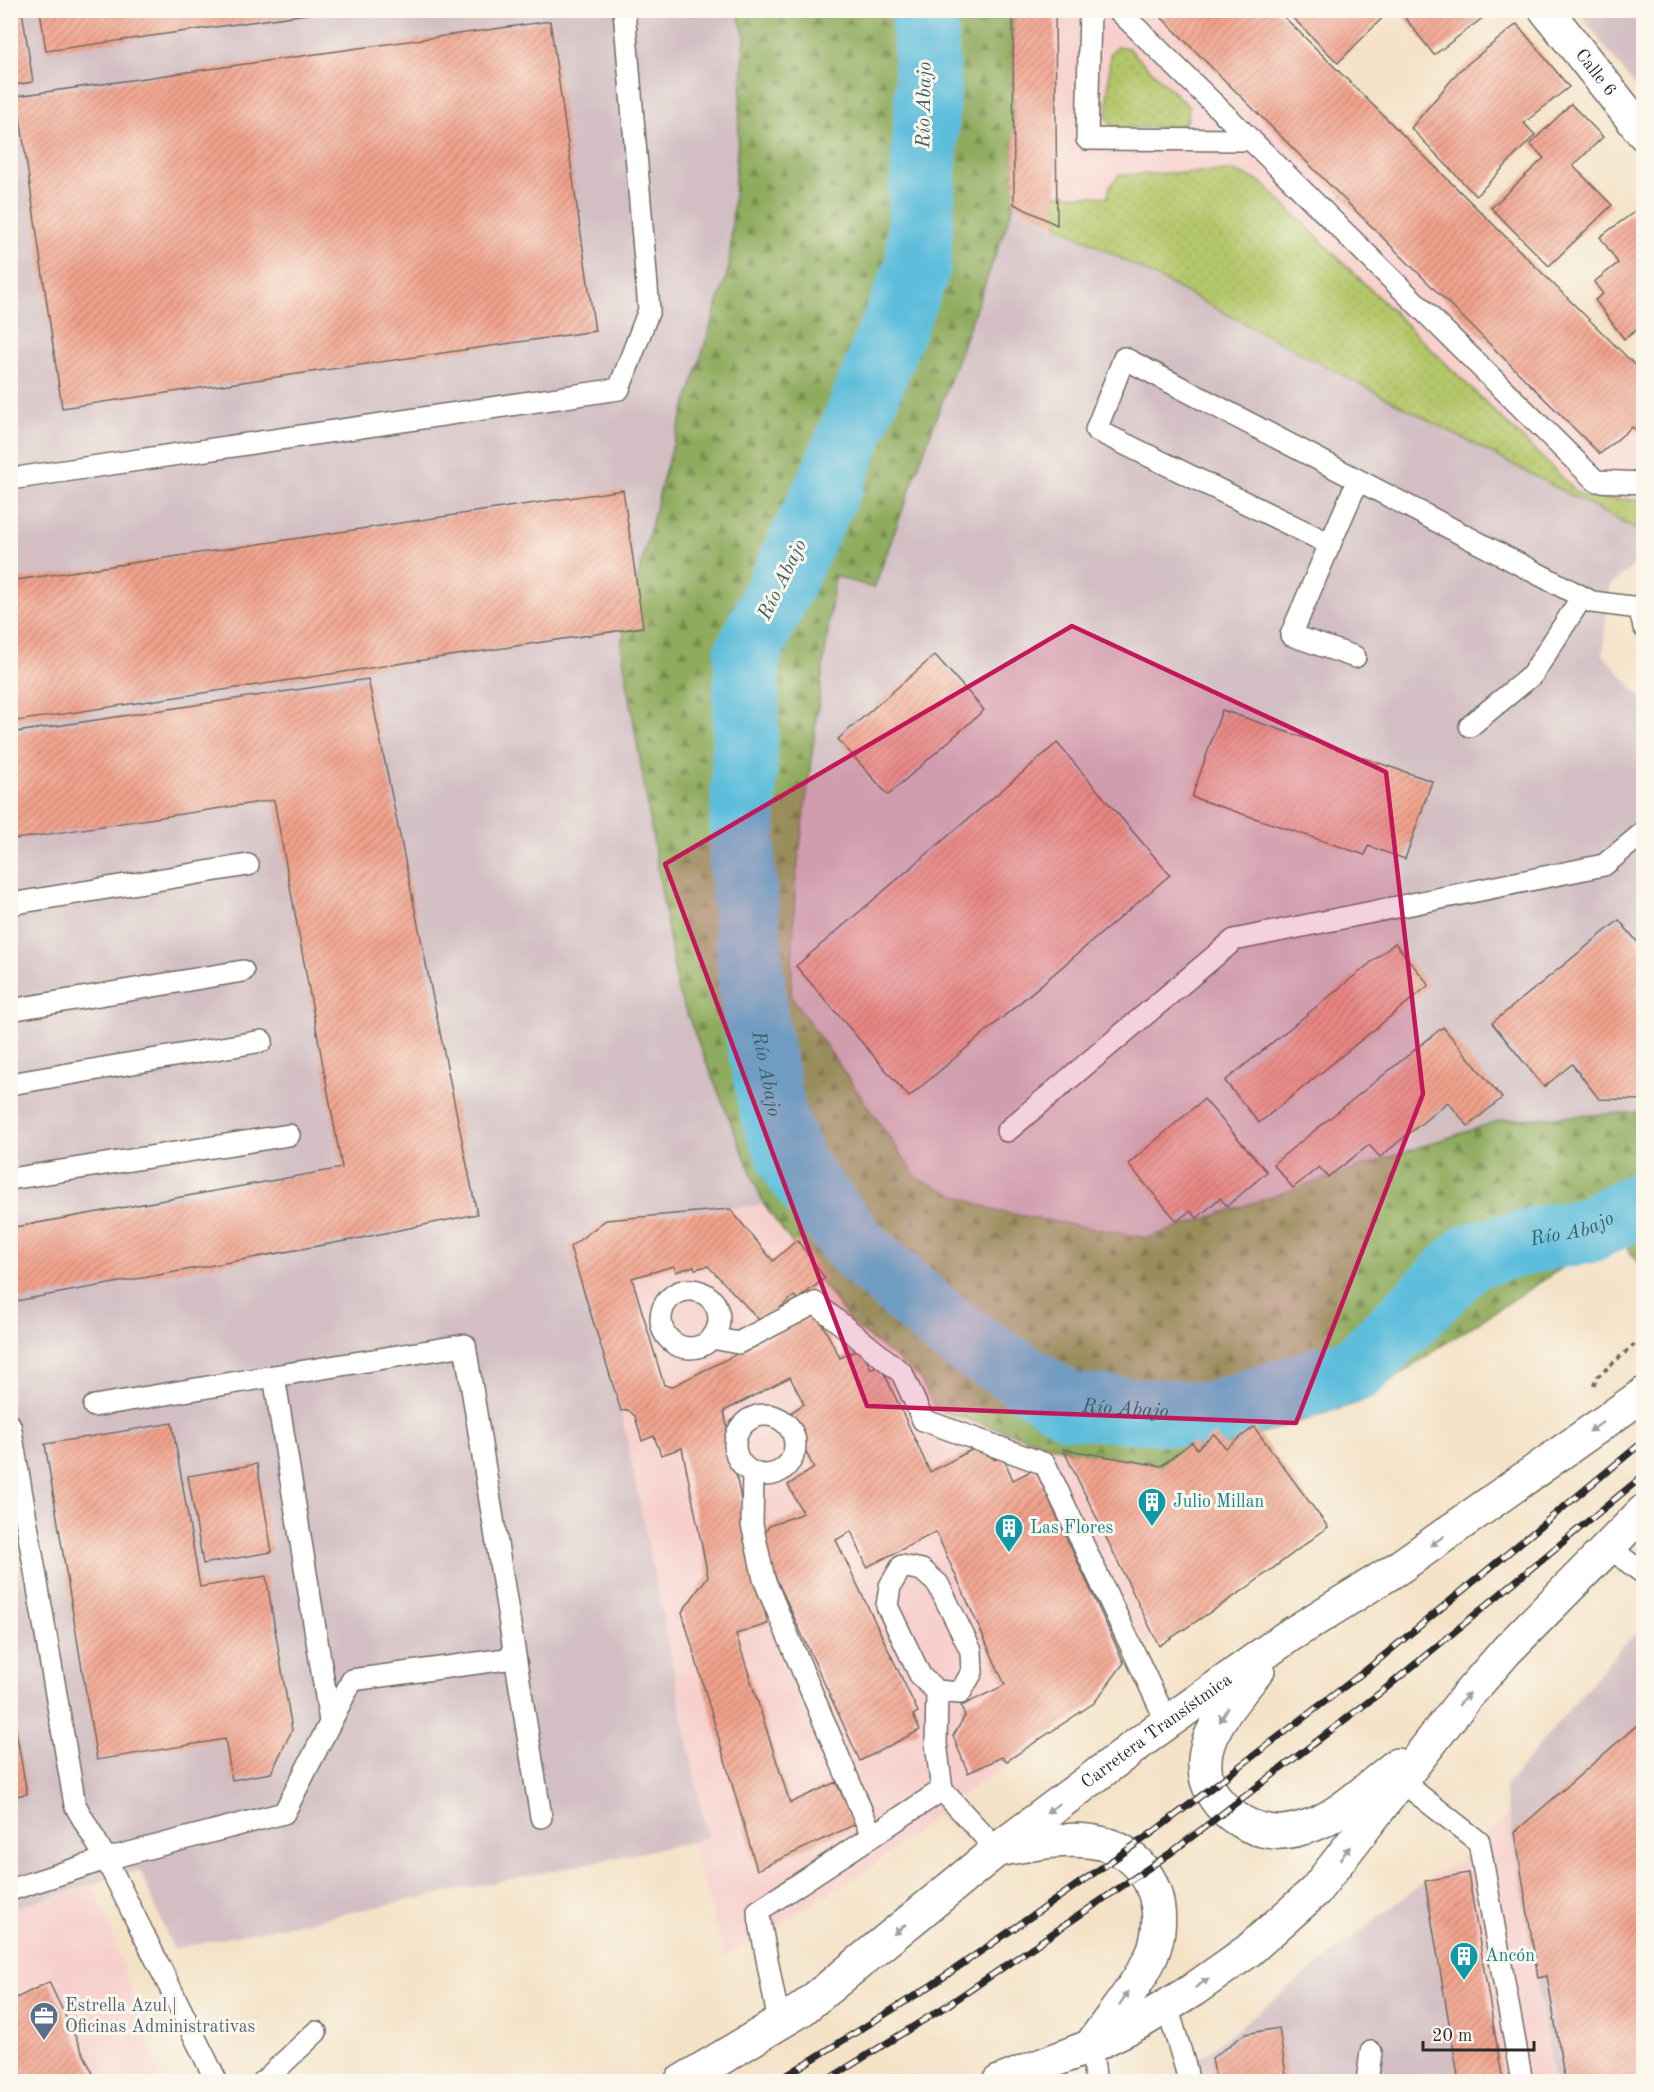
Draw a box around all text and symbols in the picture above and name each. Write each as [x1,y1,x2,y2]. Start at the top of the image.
street label: Calle 6 [1572,46,1620,100]
water label: Río Abajo [914,62,936,149]
water label: Río Abajo [755,537,811,624]
water label: Río Abajo [747,1028,783,1118]
water label: Río Abajo [1527,1208,1618,1251]
water label: Río Abajo [1080,1397,1169,1422]
one-way arrow [1588,1421,1603,1433]
building icon: Julio Millan [1136,1486,1168,1528]
place label: Julio Millan [1173,1493,1265,1511]
building icon: Las Flores [993,1512,1025,1554]
place label: Las Flores [1030,1519,1113,1537]
one-way arrow [1429,1534,1444,1546]
street label: Carretera Transístmica [1078,1670,1235,1792]
one-way arrow [1458,1691,1471,1707]
one-way arrow [1218,1707,1230,1723]
one-way arrow [1045,1801,1061,1814]
one-way arrow [1338,1845,1350,1860]
one-way arrow [892,1922,908,1935]
building icon: Ancón [1448,1940,1480,1982]
place label: Ancón [1485,1947,1535,1965]
one-way arrow [1193,1977,1209,1989]
one-way arrow [1118,1990,1129,2006]
place label: Estrella Azul | Oficinas Administrativas [65,1997,256,2036]
office icon: Estrella Azul | Oficinas Administrativas [28,2000,60,2042]
scale bar [1423,2014,1534,2052]
text: 20 m [1432,2027,1472,2045]

